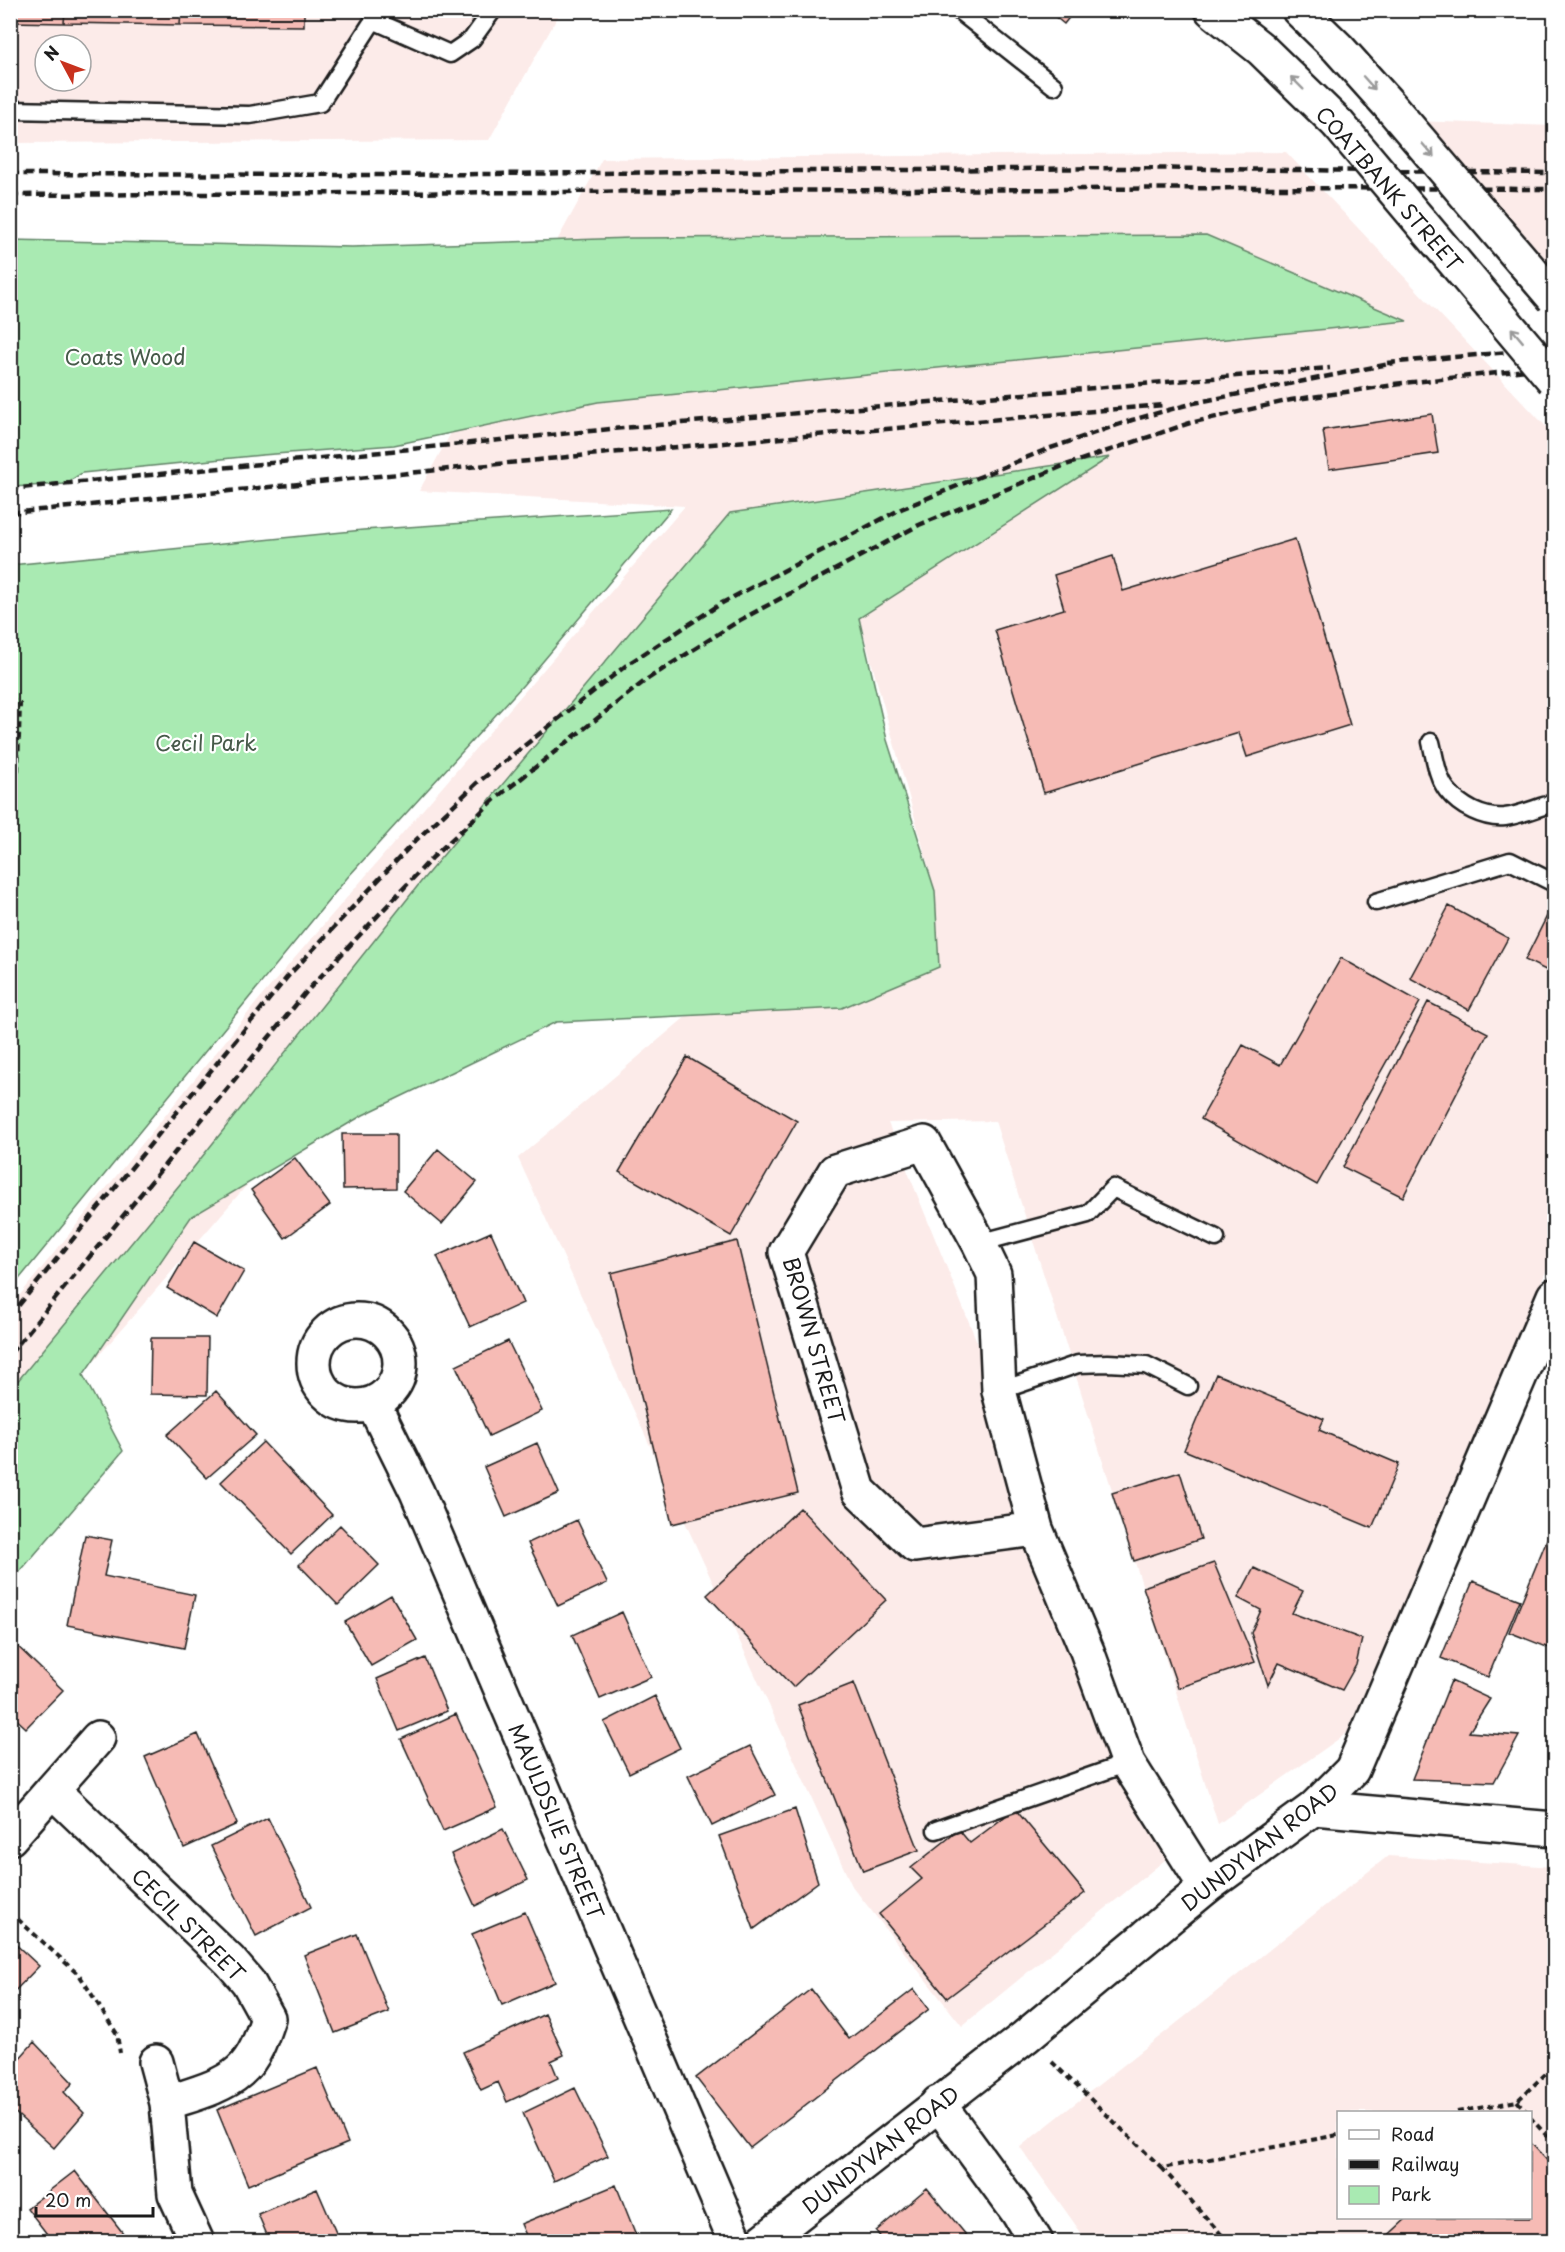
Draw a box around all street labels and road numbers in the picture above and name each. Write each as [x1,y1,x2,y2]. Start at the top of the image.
street label: COATBANK STREET [1309,98,1472,278]
street label: BROWN STREET [776,1253,854,1428]
street label: MAULDSLIE STREET [501,1718,613,1924]
street label: DUNDYVAN ROAD [1173,1774,1345,1918]
street label: CECIL STREET [125,1860,254,1989]
street label: DUNDYVAN ROAD [794,2077,966,2221]

